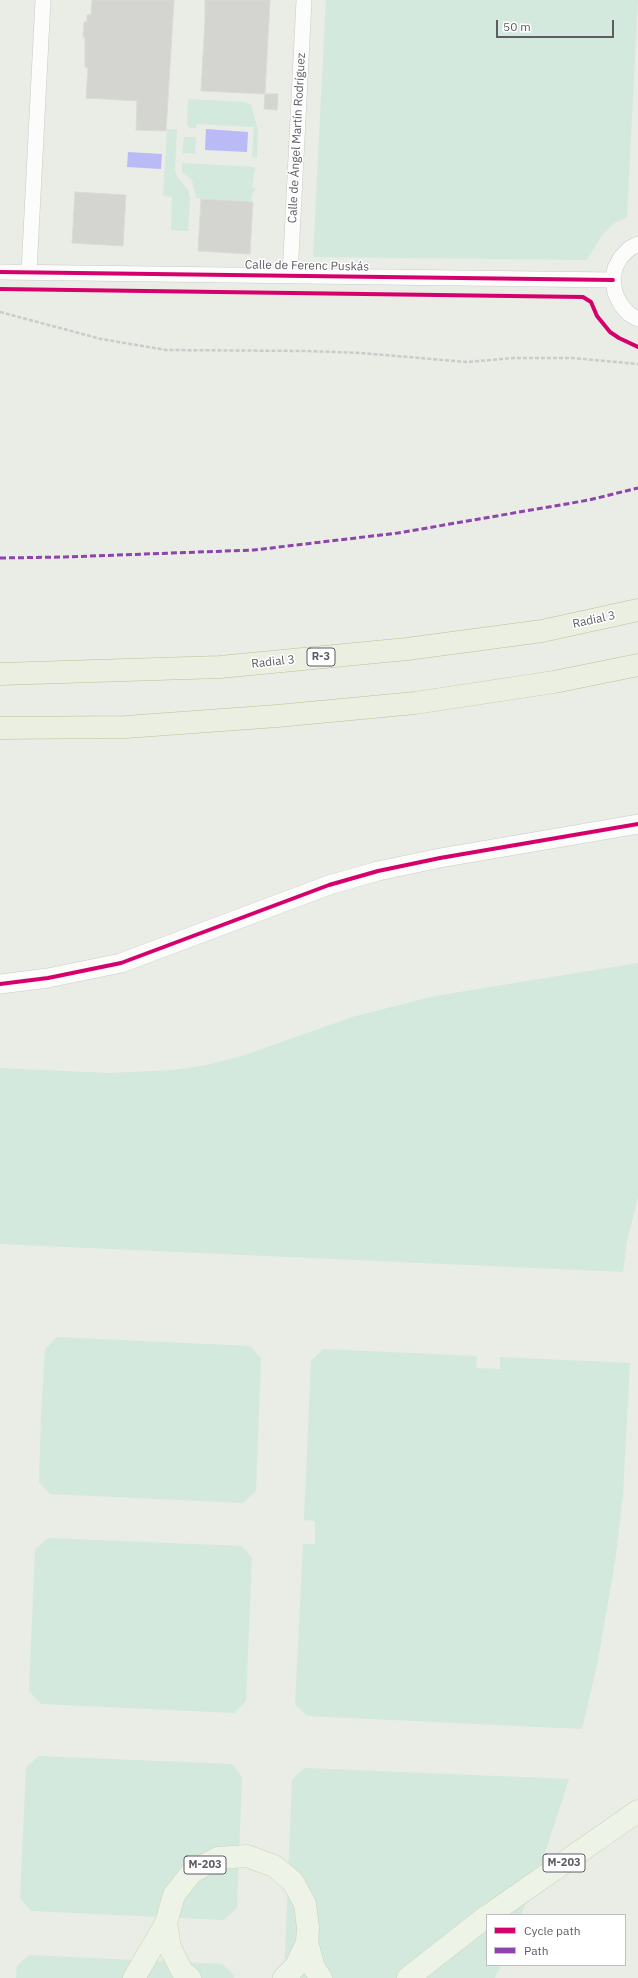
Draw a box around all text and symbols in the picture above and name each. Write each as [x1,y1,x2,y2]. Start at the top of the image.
scale bar [498,12,616,38]
text: 50 m [503,19,531,34]
street label: Calle de Ángel Martín Rodríguez [285,52,309,224]
street label: Calle de Ferenc Puskás [245,258,369,274]
street label: Radial 3 [571,608,617,632]
road number: R-3 [307,648,335,666]
street label: Radial 3 [251,653,295,671]
road number: M-203 [543,1854,585,1872]
road number: M-203 [184,1856,226,1874]
legend [486,1914,626,1966]
text: Cycle path [524,1923,581,1938]
text: Path [524,1943,549,1958]

